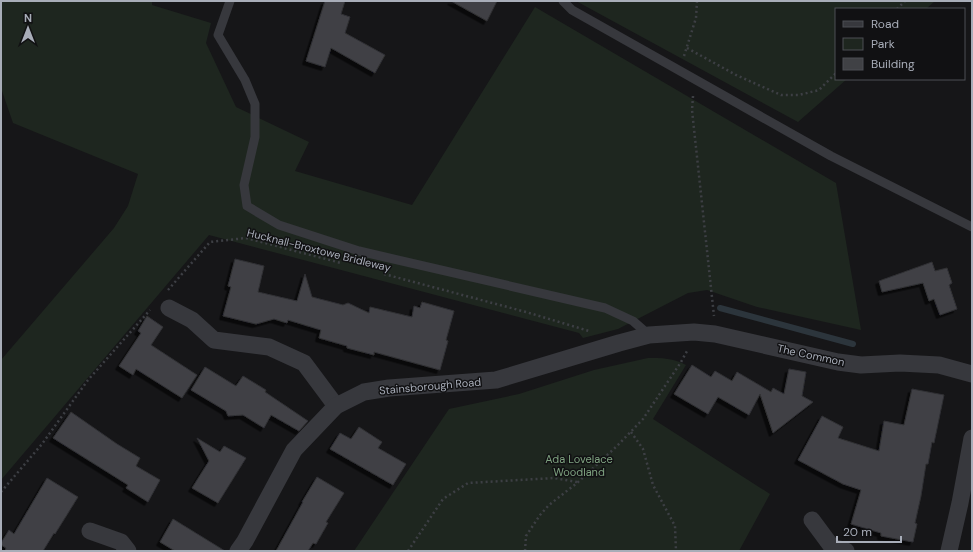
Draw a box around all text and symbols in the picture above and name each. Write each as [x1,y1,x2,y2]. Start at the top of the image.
north arrow [8,8,48,48]
legend [835,8,965,80]
text: N [24,11,32,25]
text: Road [871,16,899,32]
text: Park [871,36,895,52]
text: Building [871,56,915,72]
street label: Hucknall-Broxtowe Bridleway [246,225,392,275]
street label: The Common [776,341,846,369]
street label: Stainsborough Road [378,375,482,397]
park label: Ada Lovelace Woodland [545,452,613,479]
scale bar [837,518,901,544]
text: 20 m [843,524,872,540]

